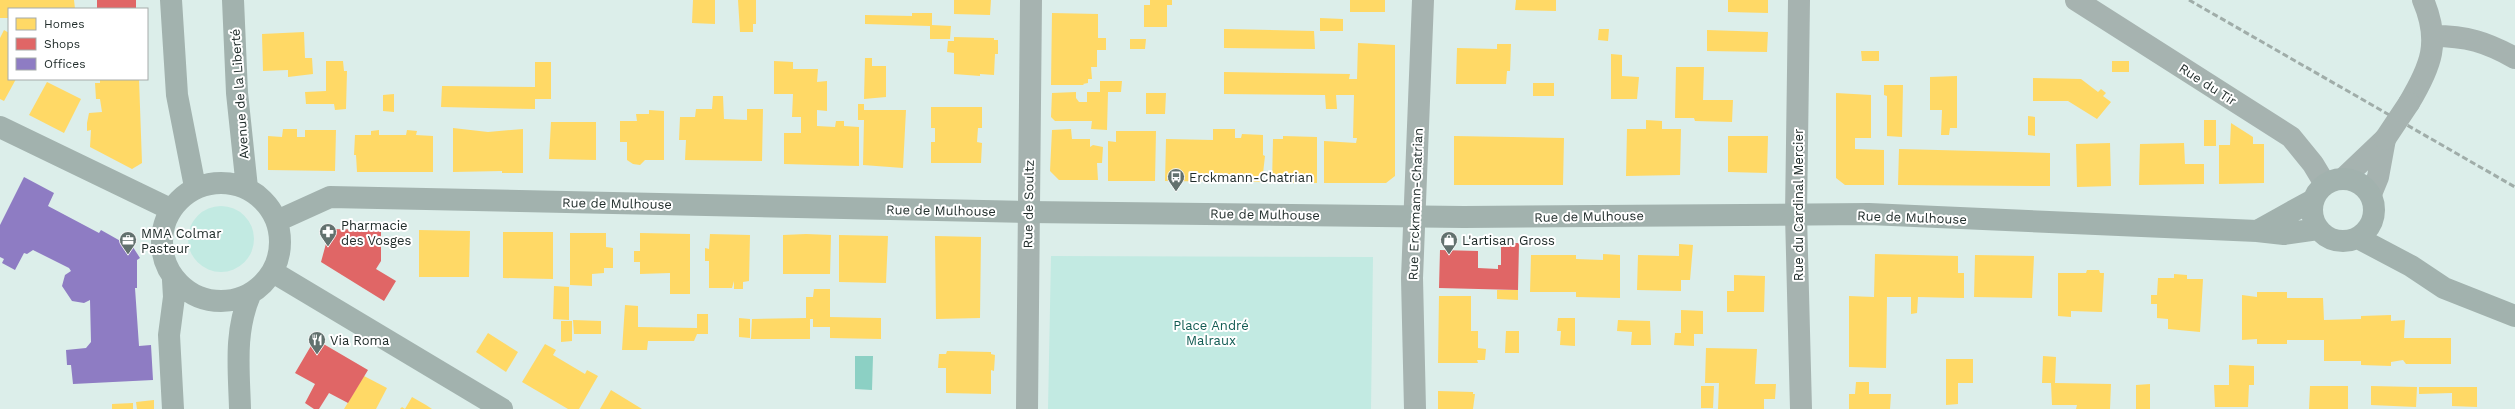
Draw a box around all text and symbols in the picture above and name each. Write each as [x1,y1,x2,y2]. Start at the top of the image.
legend [8,8,148,80]
text: Homes [44,17,85,31]
street label: Avenue de la Liberté [227,28,252,160]
text: Shops [44,37,80,51]
text: Offices [44,57,86,71]
street label: Rue du Tir [2176,60,2239,108]
street label: Rue Erckmann-Chatrian [1405,127,1426,281]
street label: Rue du Cardinal Mercier [1791,129,1806,281]
street label: Rue de Soultz [1020,159,1037,249]
bus stop icon: Erckmann-Chatrian [1166,167,1186,192]
place label: Erckmann-Chatrian [1189,170,1313,185]
street label: Rue de Mulhouse [562,195,672,212]
street label: Rue de Mulhouse [886,202,996,219]
street label: Rue de Mulhouse [1210,206,1320,223]
street label: Rue de Mulhouse [1534,208,1644,225]
street label: Rue de Mulhouse [1857,208,1967,227]
place label: Pharmacie des Vosges [341,218,411,248]
pharmacy icon: Pharmacie des Vosges [318,222,338,247]
place label: MMA Colmar Pasteur [141,226,221,256]
office icon: MMA Colmar Pasteur [118,230,138,255]
shop icon: L'artisan Gross [1439,230,1459,255]
place label: L'artisan Gross [1462,233,1555,248]
park label: Place André Malraux [1173,318,1249,348]
restaurant icon: Via Roma [307,330,327,355]
place label: Via Roma [330,333,390,348]

